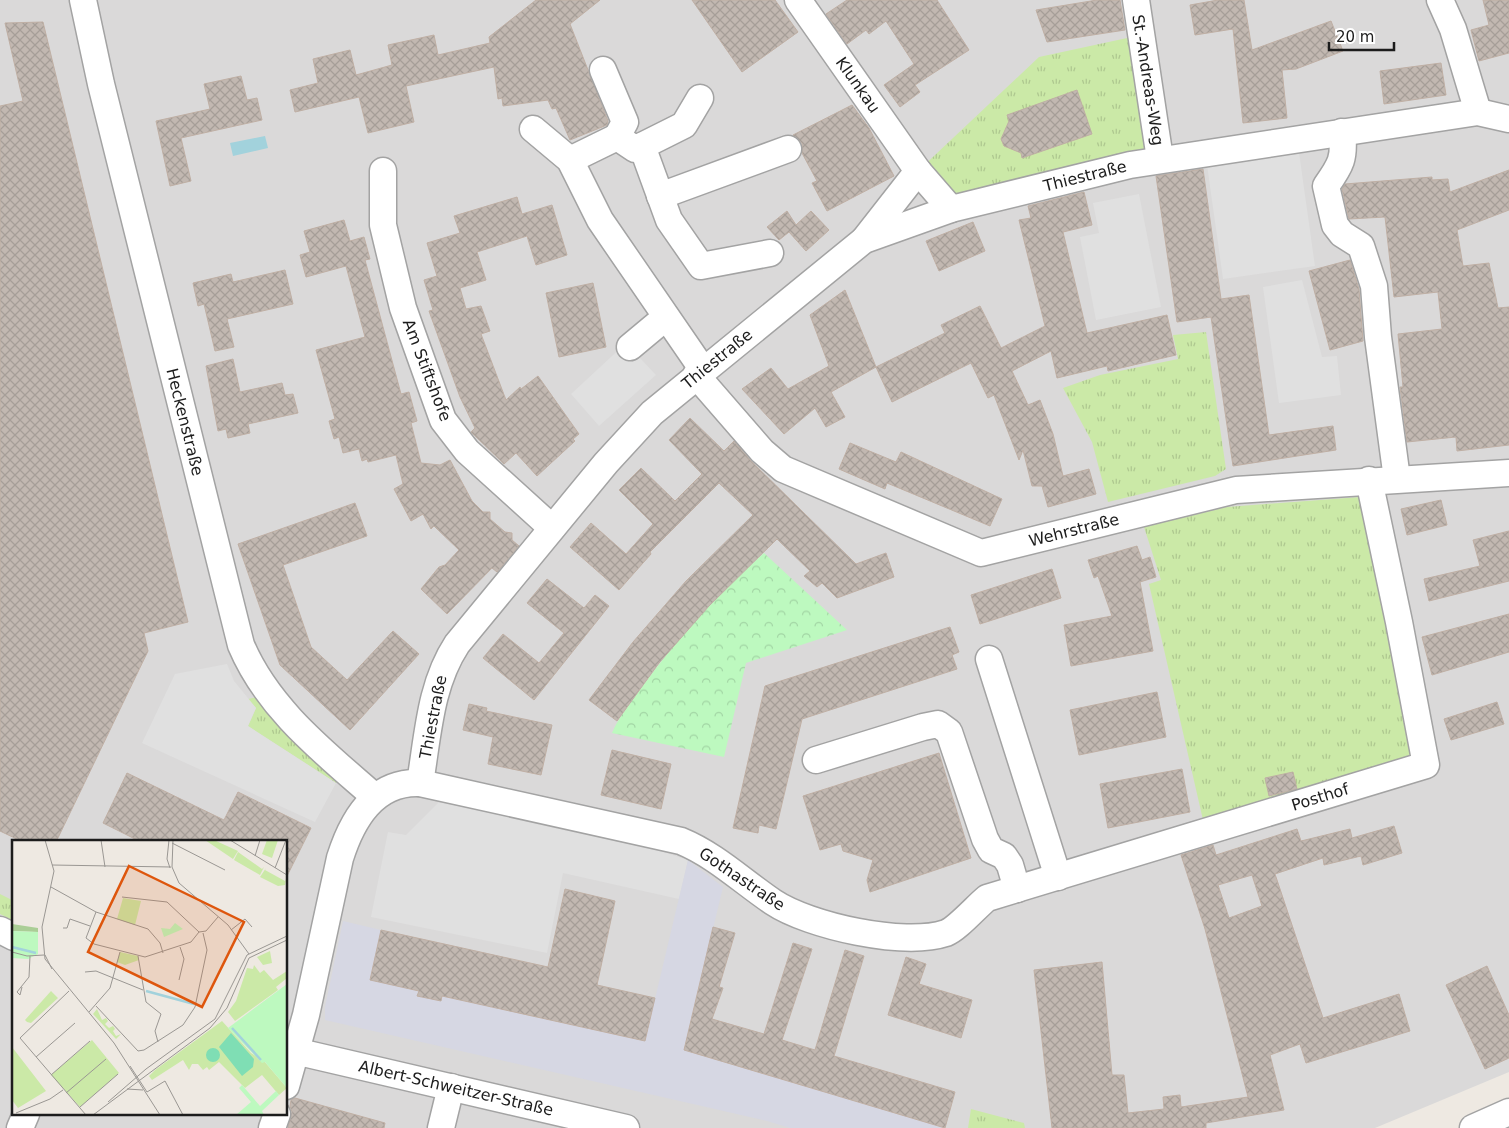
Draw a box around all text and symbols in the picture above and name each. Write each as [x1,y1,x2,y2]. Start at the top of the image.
street label: St.-Andreas-Weg [1128,13,1168,147]
scale bar [1329,20,1394,52]
text: 20 m [1336,28,1374,46]
street label: Klunkau [832,53,884,117]
street label: Thiestraße [1040,156,1129,196]
street label: Am Stiftshofe [399,316,455,424]
street label: Thiestraße [677,325,756,394]
street label: Heckenstraße [162,366,208,478]
street label: Wehrstraße [1027,510,1121,550]
street label: Thiestraße [415,673,450,762]
street label: Posthof [1289,779,1351,815]
inset map [12,840,288,1116]
street label: Gothastraße [696,843,788,915]
street label: Albert-Schweitzer-Straße [357,1056,555,1120]

